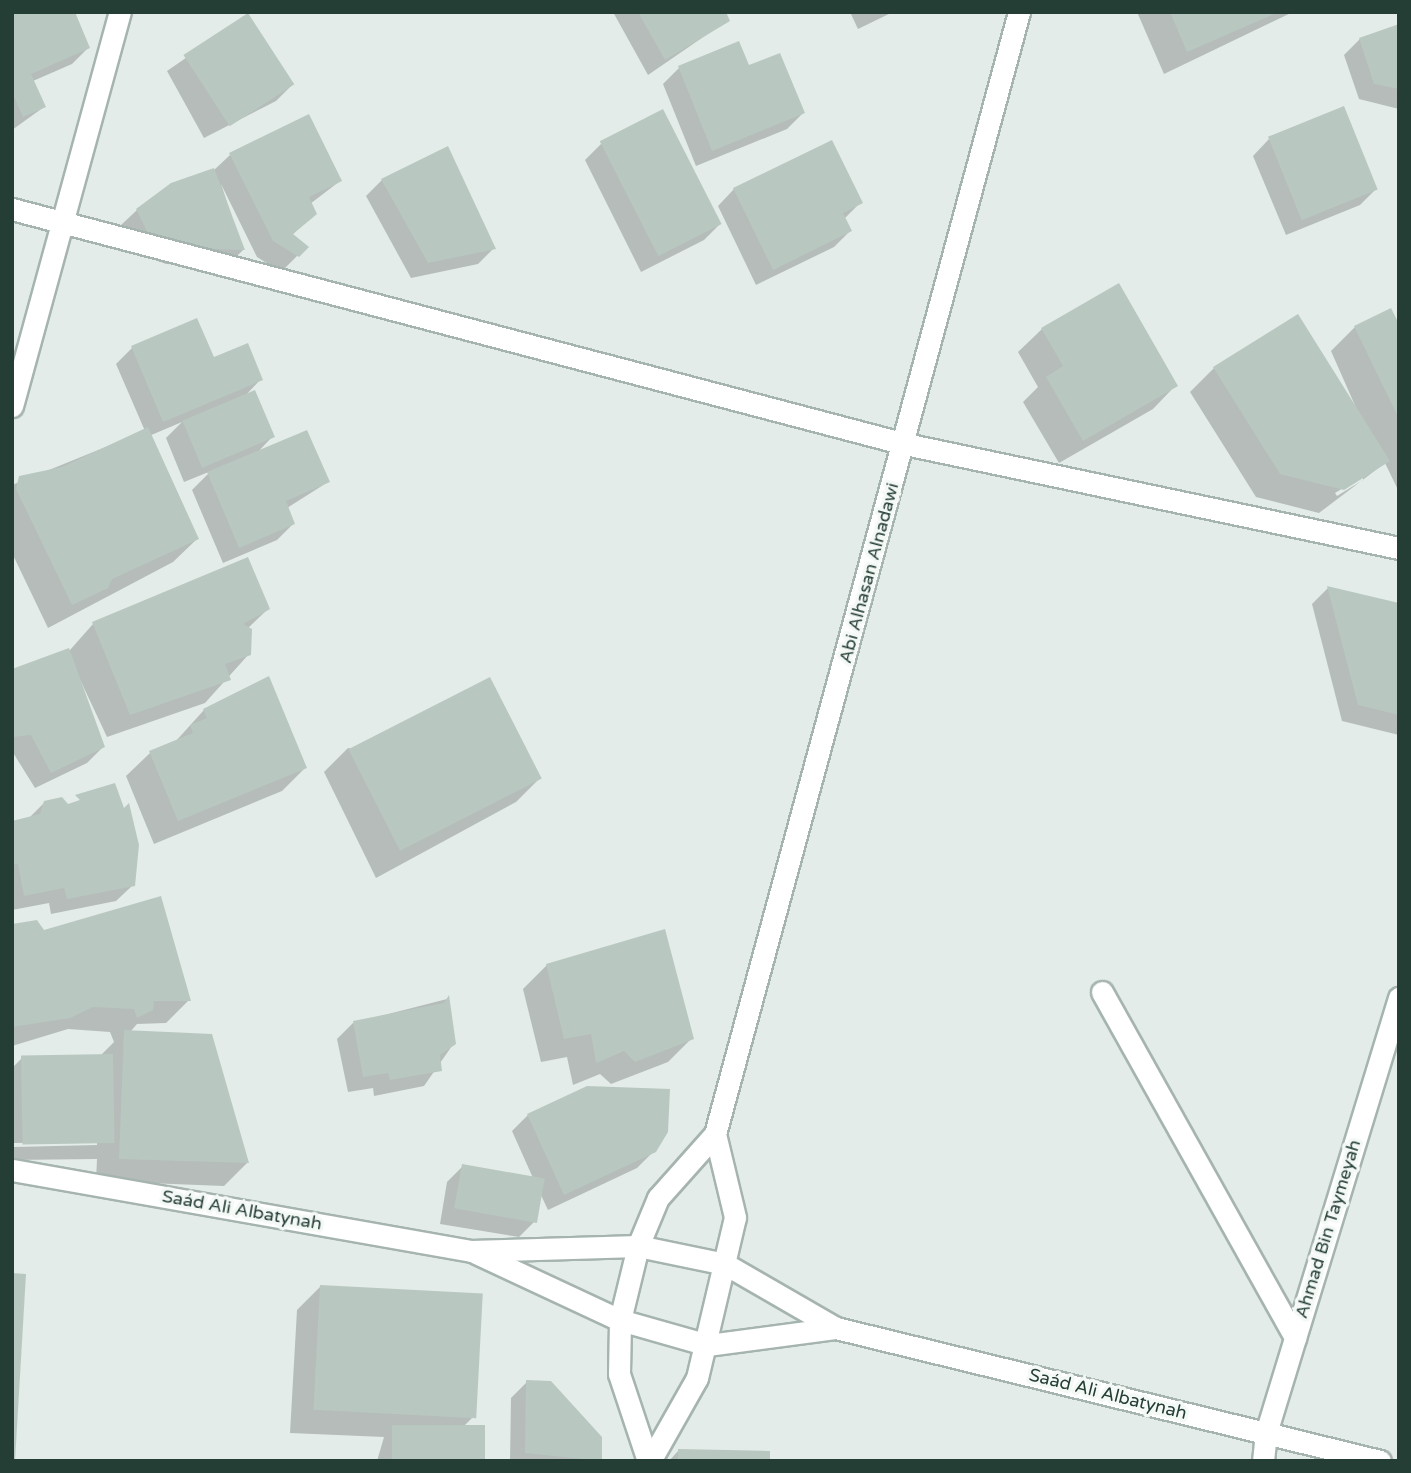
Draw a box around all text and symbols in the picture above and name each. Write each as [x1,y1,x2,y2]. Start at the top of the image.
street label: Abi Alhasan Alnadawi [834,480,904,666]
street label: Ahmad Bin Taymeyah [1291,1137,1365,1321]
street label: Saád Ali Albatynah [160,1185,324,1235]
street label: Saád Ali Albatynah [1027,1364,1189,1424]

